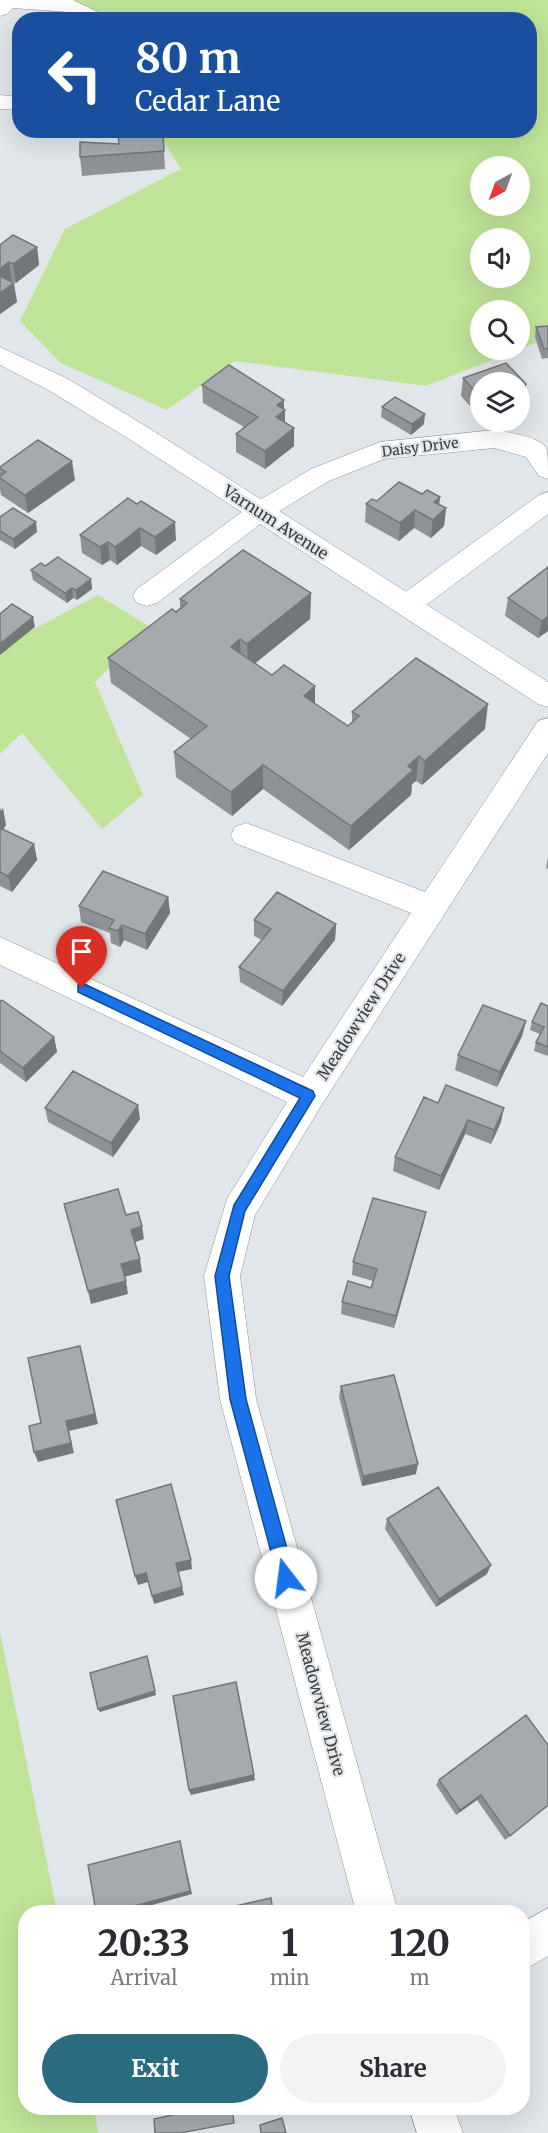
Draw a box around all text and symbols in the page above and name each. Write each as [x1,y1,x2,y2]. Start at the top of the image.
text: 80 m [135,32,241,84]
icon: left [36,36,114,114]
text: Cedar Lane [135,84,280,118]
north arrow [470,156,530,216]
map controls [470,156,530,432]
button: sound [470,228,530,288]
button: search [470,300,530,360]
button: layers [470,372,530,432]
street label: Daisy Drive [381,433,459,461]
street label: Varnum Avenue [219,480,332,564]
pin [56,926,107,988]
icon: arrive [65,935,98,968]
street label: Meadowview Drive [312,949,410,1083]
position arrow [254,1546,318,1610]
street label: Meadowview Drive [292,1630,350,1778]
text: 20:33 [98,1921,190,1966]
text: 1 [281,1921,298,1966]
text: 120 [389,1921,450,1966]
text: Arrival [111,1965,177,1990]
text: min [270,1965,309,1990]
text: m [410,1965,430,1990]
button: Exit [42,2034,268,2103]
button: Share [280,2034,506,2103]

